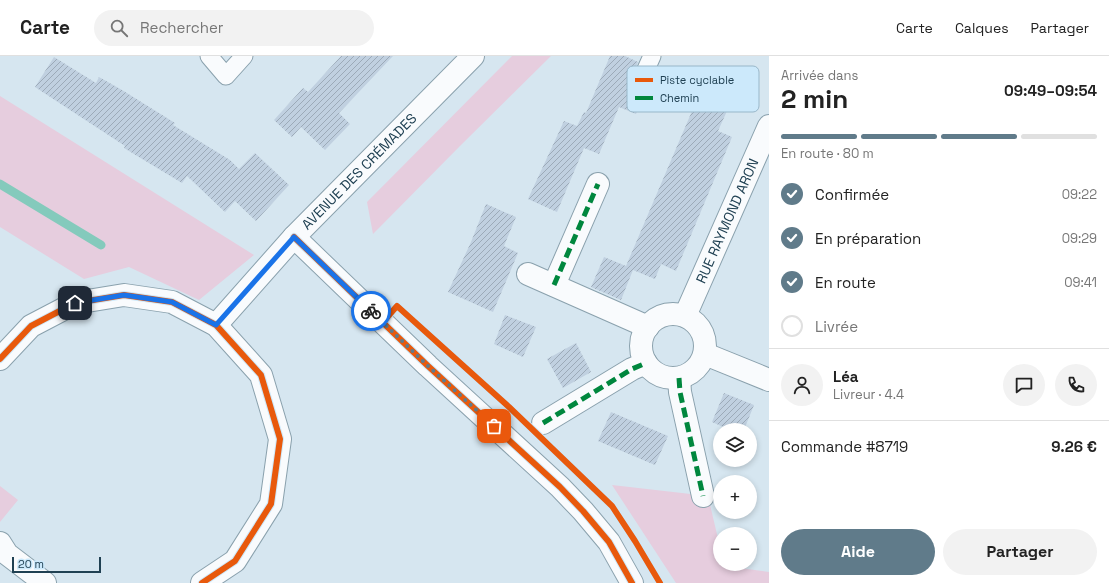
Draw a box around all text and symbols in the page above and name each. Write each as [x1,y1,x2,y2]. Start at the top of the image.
search box [94,10,374,46]
text: Carte [20,15,70,40]
icon: search [108,17,130,39]
text: Rechercher [140,18,224,37]
text: Carte [896,19,933,37]
text: Calques [955,19,1009,37]
text: Partager [1031,19,1089,37]
legend [627,66,759,112]
text: Arrivée dans [781,67,858,84]
text: Piste cyclable [660,73,734,87]
text: 09:49–09:54 [1004,81,1097,100]
text: 2 min [781,82,848,116]
text: Chemin [660,91,699,105]
street label: AVENUE DES CRÉMADES [298,109,420,233]
text: En route · 80 m [781,145,874,162]
street label: RUE RAYMOND ARON [692,156,763,286]
icon: check [781,183,803,205]
text: Confirmée [815,185,889,204]
text: 09:22 [1062,186,1097,203]
icon: check [781,227,803,249]
text: En préparation [815,229,921,248]
text: 09:29 [1062,230,1097,247]
icon: check [781,271,803,293]
text: En route [815,273,876,292]
text: 09:41 [1064,274,1097,291]
pin [58,286,92,320]
courier [351,291,391,331]
icon: home [64,292,86,314]
icon: bike [360,300,382,322]
text: Livrée [815,317,858,336]
button: person [781,364,823,406]
button: chat [1003,364,1045,406]
button: phone [1055,364,1097,406]
text: Léa [833,367,858,386]
text: Livreur · 4.4 [833,386,904,403]
pin [477,409,511,443]
icon: bag [483,415,505,437]
map controls [713,423,757,571]
button: layers [713,423,757,467]
text: Commande #8719 [781,437,908,456]
text: 9.26 € [1051,437,1097,456]
button: + [713,475,757,519]
button: − [713,527,757,571]
button: Aide [781,529,935,575]
button: Partager [943,529,1097,575]
scale bar [12,555,101,574]
text: 20 m [18,557,44,571]

